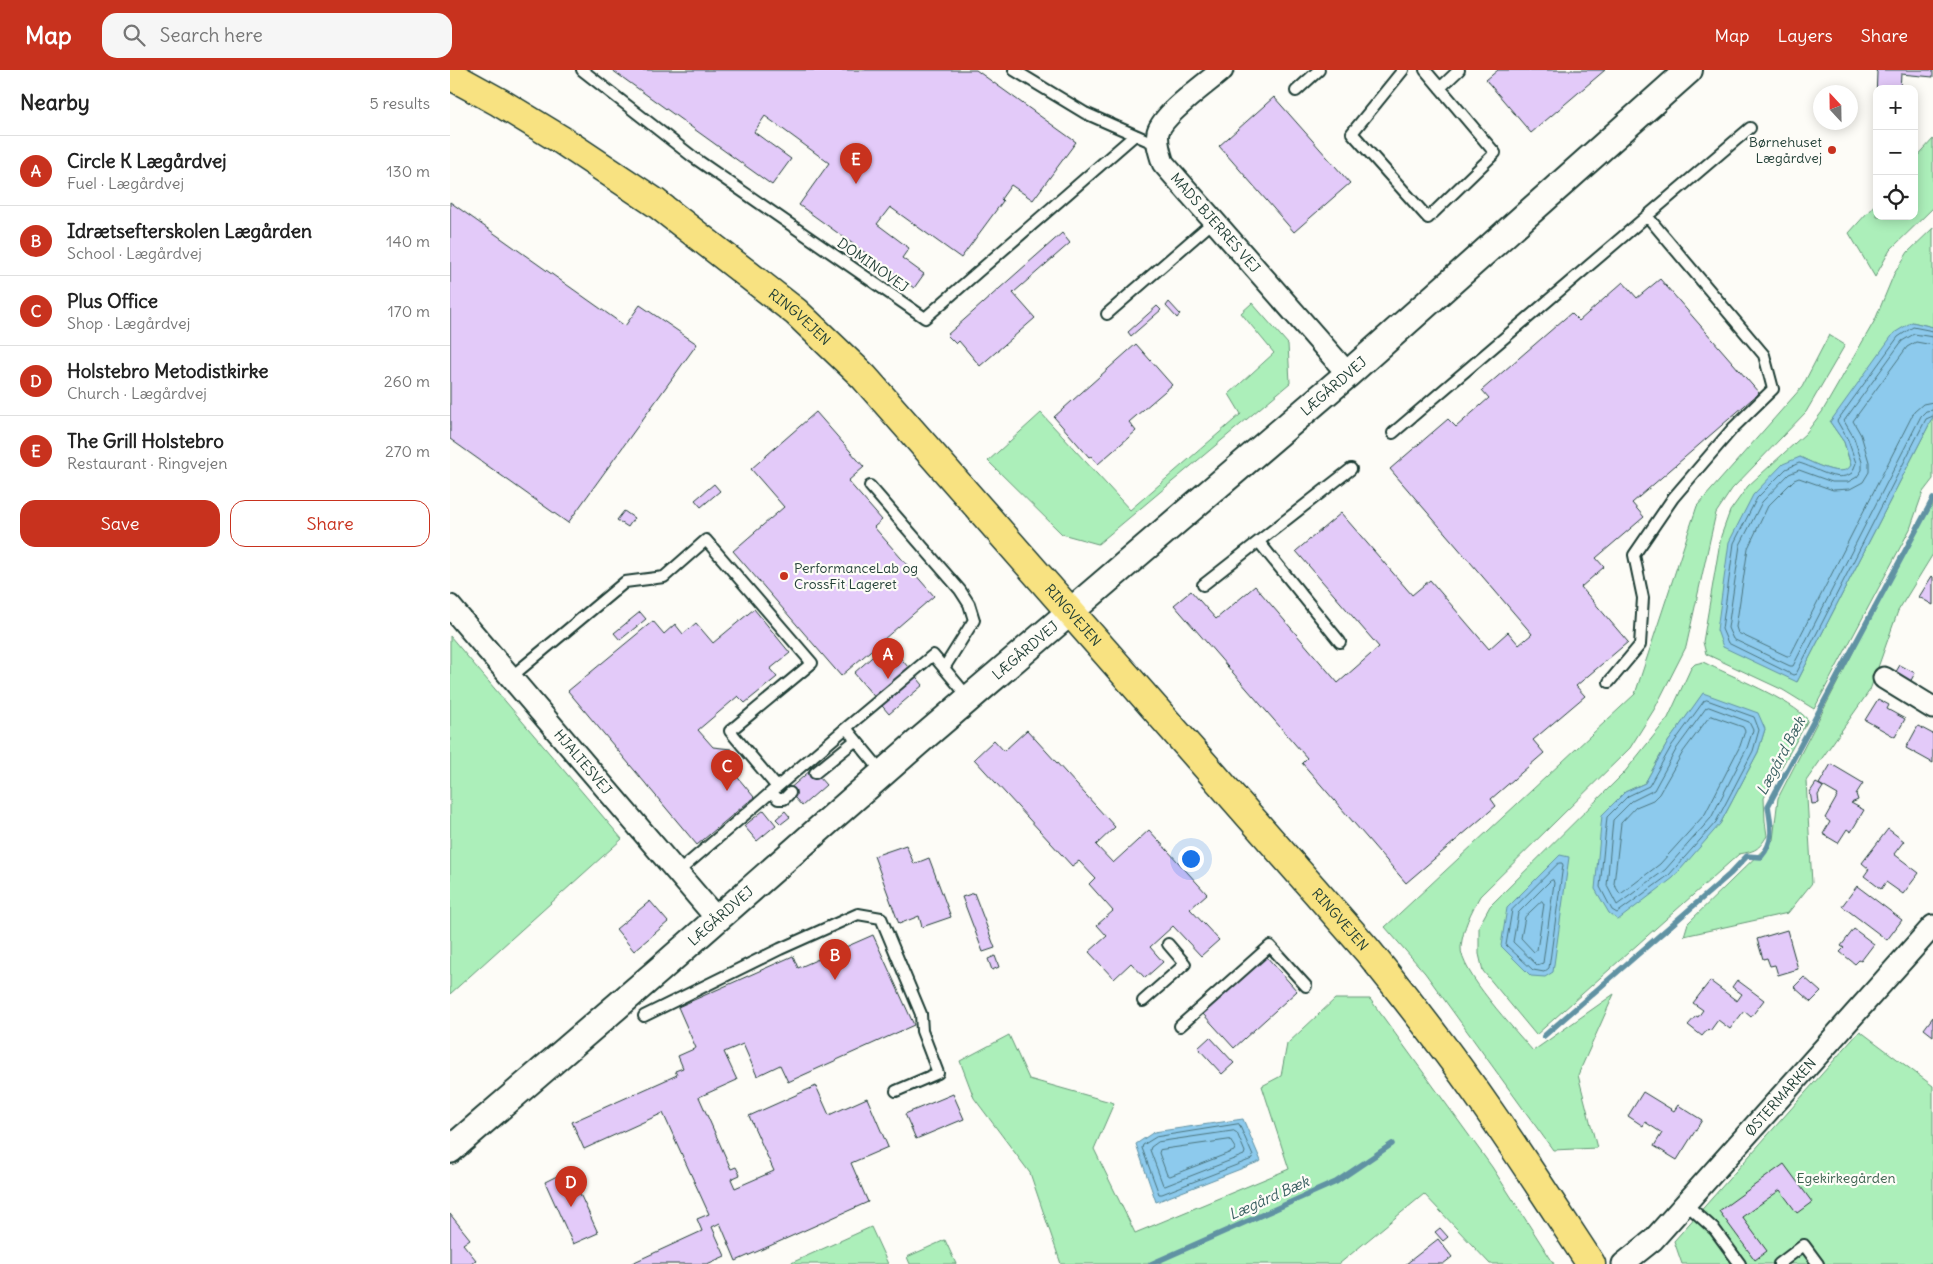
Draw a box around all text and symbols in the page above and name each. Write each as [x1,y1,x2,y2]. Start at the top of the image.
search box [102,13,452,58]
text: Map [25,20,72,50]
icon: search [120,21,148,49]
text: Search here [160,23,263,47]
text: Map [1714,24,1749,47]
text: Layers [1777,24,1833,47]
text: Share [1861,24,1908,47]
north arrow [1813,85,1858,130]
map controls [1873,85,1918,220]
button: + [1873,85,1918,130]
text: Nearby [20,89,90,116]
text: 5 results [369,93,430,113]
button: − [1873,130,1918,175]
place label: Børnehuset Lægårdvej [1749,133,1822,167]
pin: E [840,143,872,184]
marker: Børnehuset Lægårdvej [1826,144,1838,156]
text: Circle K Lægårdvej [67,149,226,173]
text: A [31,161,41,181]
text: 130 m [386,161,430,181]
street label: MADS BJERRES VEJ [1167,169,1264,276]
text: Fuel · Lægårdvej [67,173,184,193]
button: locate [1873,175,1918,220]
text: Idrætsefterskolen Lægården [67,219,312,243]
text: B [31,231,41,251]
text: 140 m [386,231,430,251]
street label: DOMINOVEJ [834,234,912,296]
text: School · Lægårdvej [67,243,202,263]
street label: RINGVEJEN [765,285,834,349]
text: Plus Office [67,289,158,313]
text: C [31,301,41,321]
text: 170 m [387,301,430,321]
text: Shop · Lægårdvej [67,313,190,333]
street label: LÆGÅRDVEJ [1297,353,1370,420]
text: Holstebro Metodistkirke [67,359,268,383]
text: D [30,371,42,391]
text: 260 m [384,371,430,391]
text: Church · Lægårdvej [67,383,207,403]
text: The Grill Holstebro [67,429,224,453]
text: E [31,441,41,461]
text: 270 m [385,441,430,461]
text: Restaurant · Ringvejen [67,453,228,473]
button: Save [20,500,220,547]
button: Share [230,500,430,547]
place label: PerformanceLab og CrossFit Lageret [794,559,918,593]
marker: PerformanceLab og CrossFit Lageret [778,570,790,582]
street label: RINGVEJEN [1041,580,1105,650]
street label: LÆGÅRDVEJ [989,617,1062,684]
pin: A [872,638,904,679]
water label: Lægård Bæk [1752,712,1810,798]
street label: HJALTESVEJ [550,726,616,798]
pin: C [711,750,743,791]
your location [1178,846,1204,872]
street label: LÆGÅRDVEJ [684,882,757,949]
street label: RINGVEJEN [1308,885,1372,954]
pin: B [819,939,851,980]
street label: ØSTERMARKEN [1741,1054,1820,1140]
pin: D [555,1166,587,1207]
park label: Egekirkegården [1796,1169,1896,1187]
water label: Lægård Bæk [1226,1171,1313,1224]

